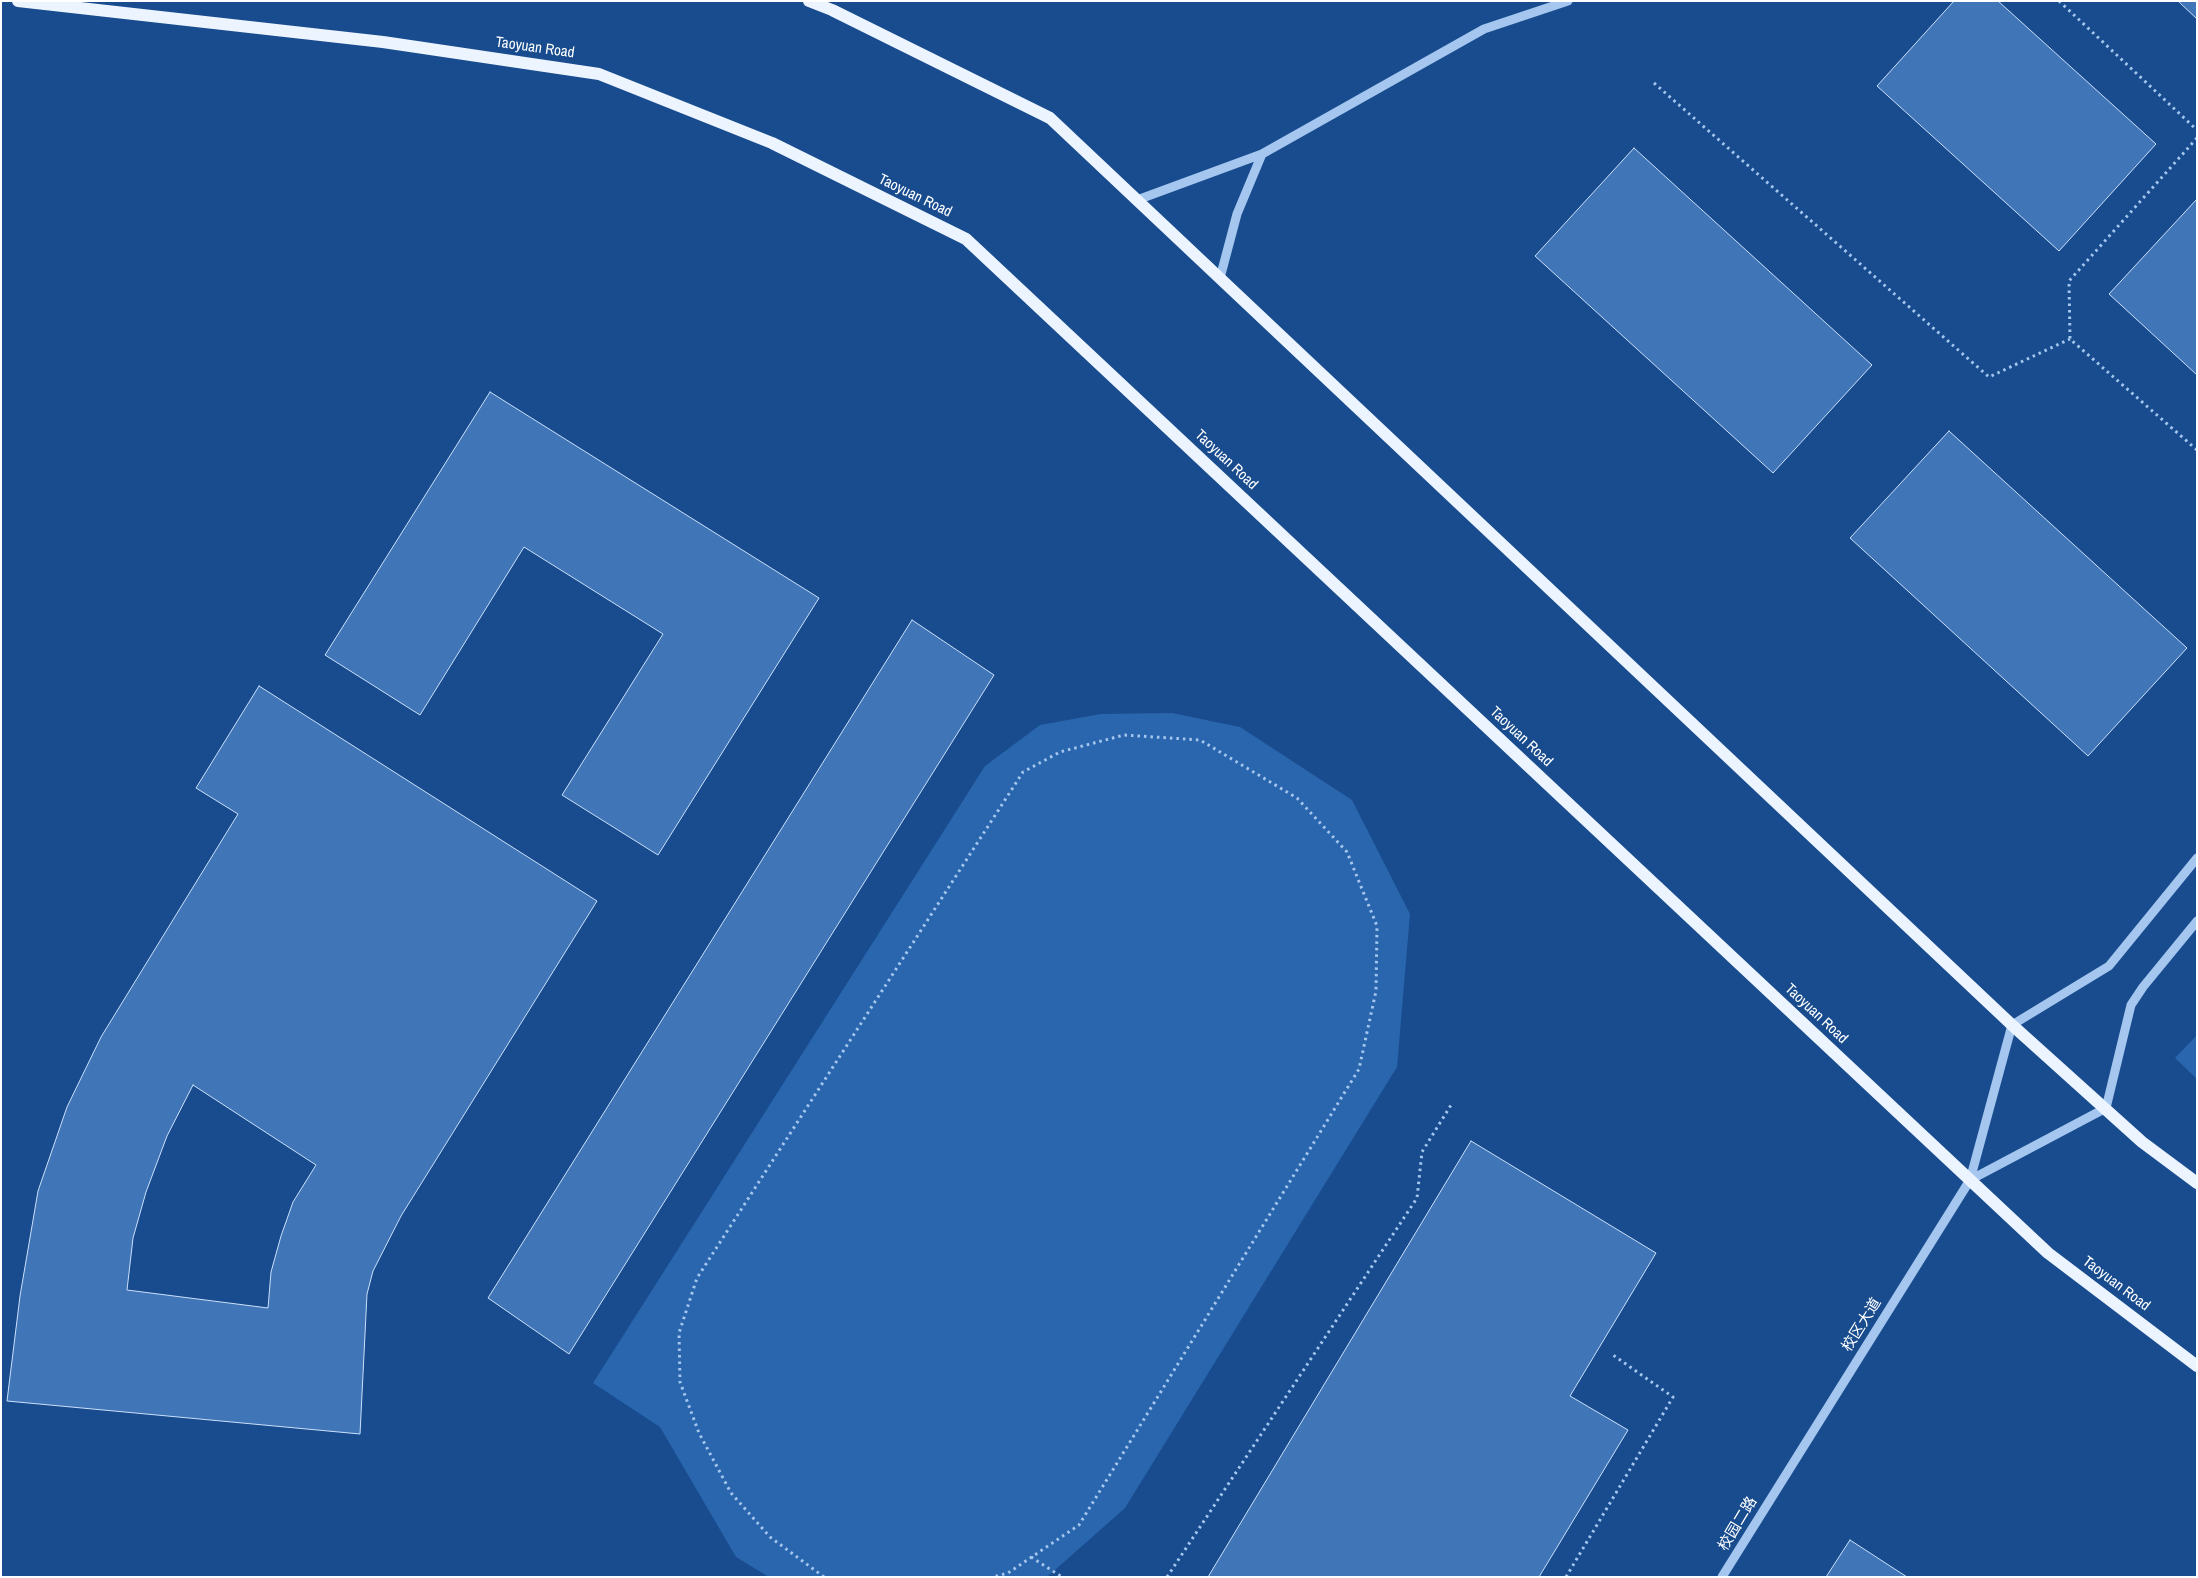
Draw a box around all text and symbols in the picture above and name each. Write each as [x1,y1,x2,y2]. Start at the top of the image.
street label: Taoyuan Road [494,34,576,62]
street label: Taoyuan Road [875,170,955,222]
street label: Taoyuan Road [1191,426,1261,494]
street label: Taoyuan Road [1486,703,1556,771]
street label: Taoyuan Road [1781,980,1851,1048]
street label: Taoyuan Road [2079,1253,2153,1315]
street label: 校区大道 [1838,1295,1886,1355]
street label: 校园二路 [1715,1494,1761,1554]

